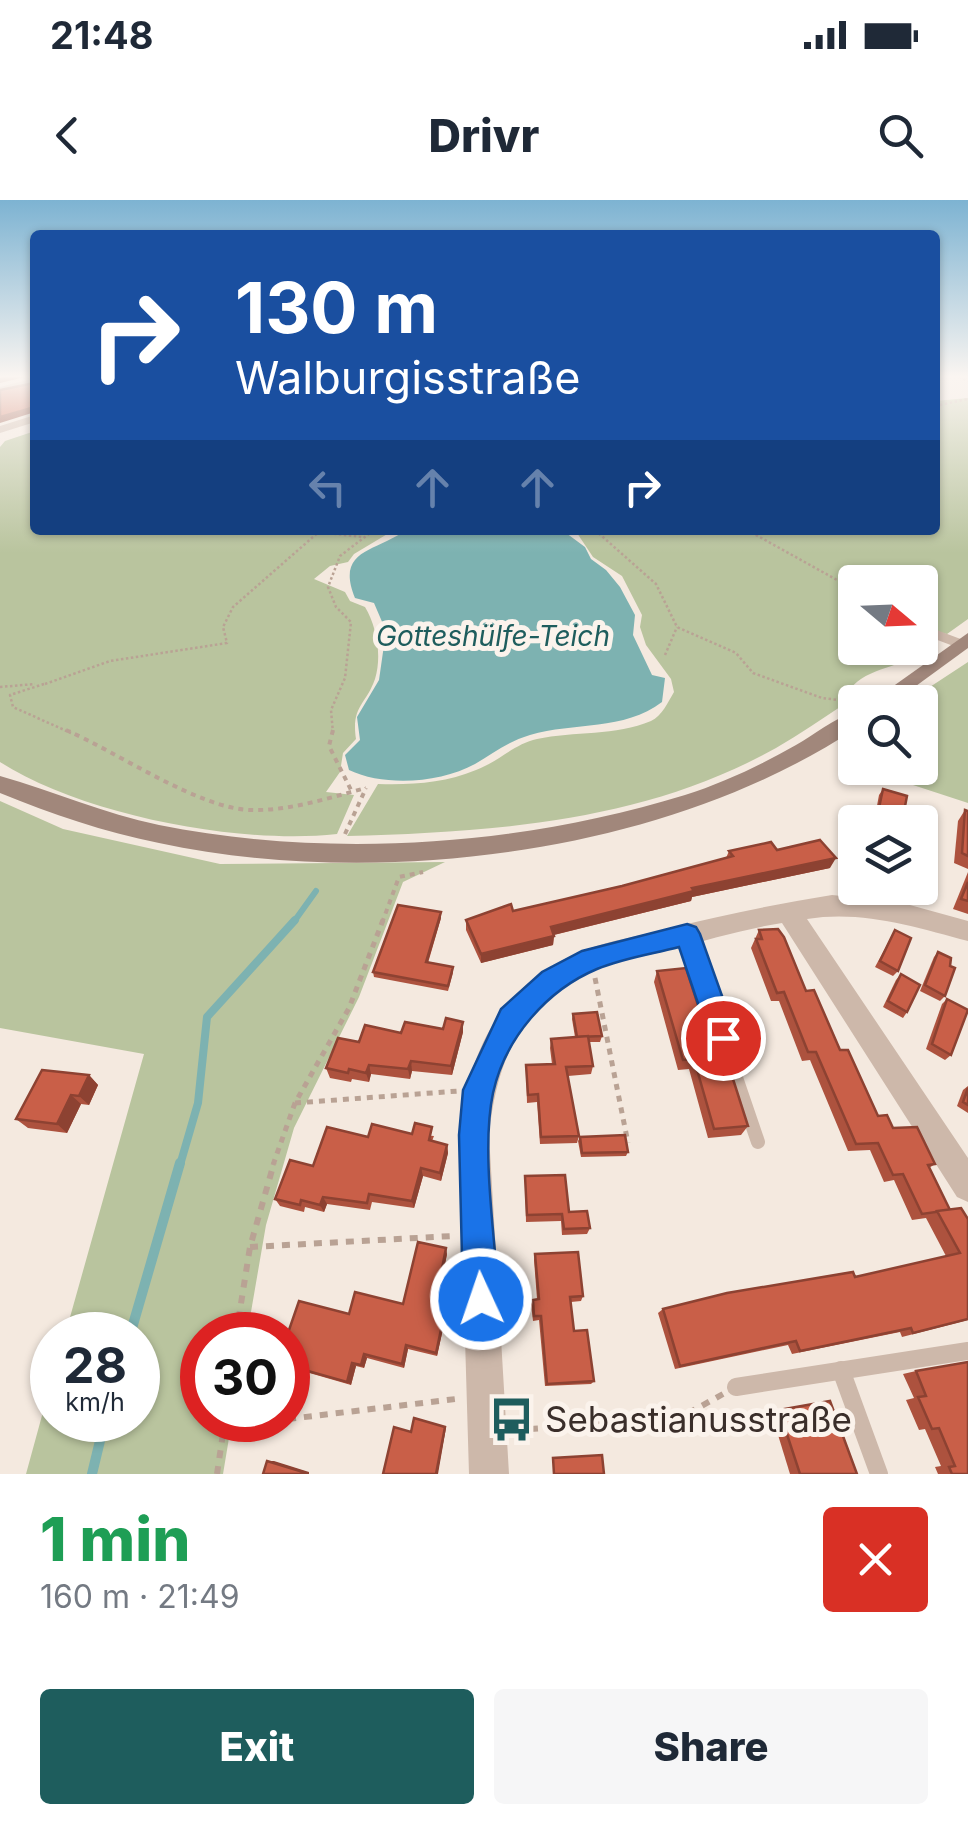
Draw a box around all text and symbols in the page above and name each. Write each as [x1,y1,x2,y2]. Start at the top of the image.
text: 21:48 [50,12,153,58]
icon: back [40,108,95,163]
text: Drivr [429,108,539,163]
icon: search [873,108,928,163]
text: 130 m [235,265,438,350]
icon: right [70,270,200,400]
text: Walburgisstraße [235,350,580,405]
icon: left [300,460,355,515]
icon: ahead [405,460,460,515]
icon: ahead [510,460,565,515]
icon: right [615,460,670,515]
north arrow [838,565,938,665]
map controls [838,565,938,905]
water label: Gotteshülfe-Teich [376,619,610,653]
button: search [838,685,938,785]
button: layers [838,805,938,905]
pin [681,996,766,1081]
icon: arrive [696,1011,751,1066]
position arrow [429,1247,533,1351]
speed limit sign: 30 [180,1312,310,1442]
text: 28 [63,1335,127,1395]
text: km/h [65,1387,125,1417]
bus stop icon: Sebastianusstraße [488,1395,536,1443]
place label: Sebastianusstraße [545,1398,852,1440]
text: 1 min [40,1503,190,1575]
button: close [823,1507,928,1612]
text: 160 m · 21:49 [40,1577,240,1616]
button: Exit [40,1689,474,1804]
button: Share [494,1689,928,1804]

